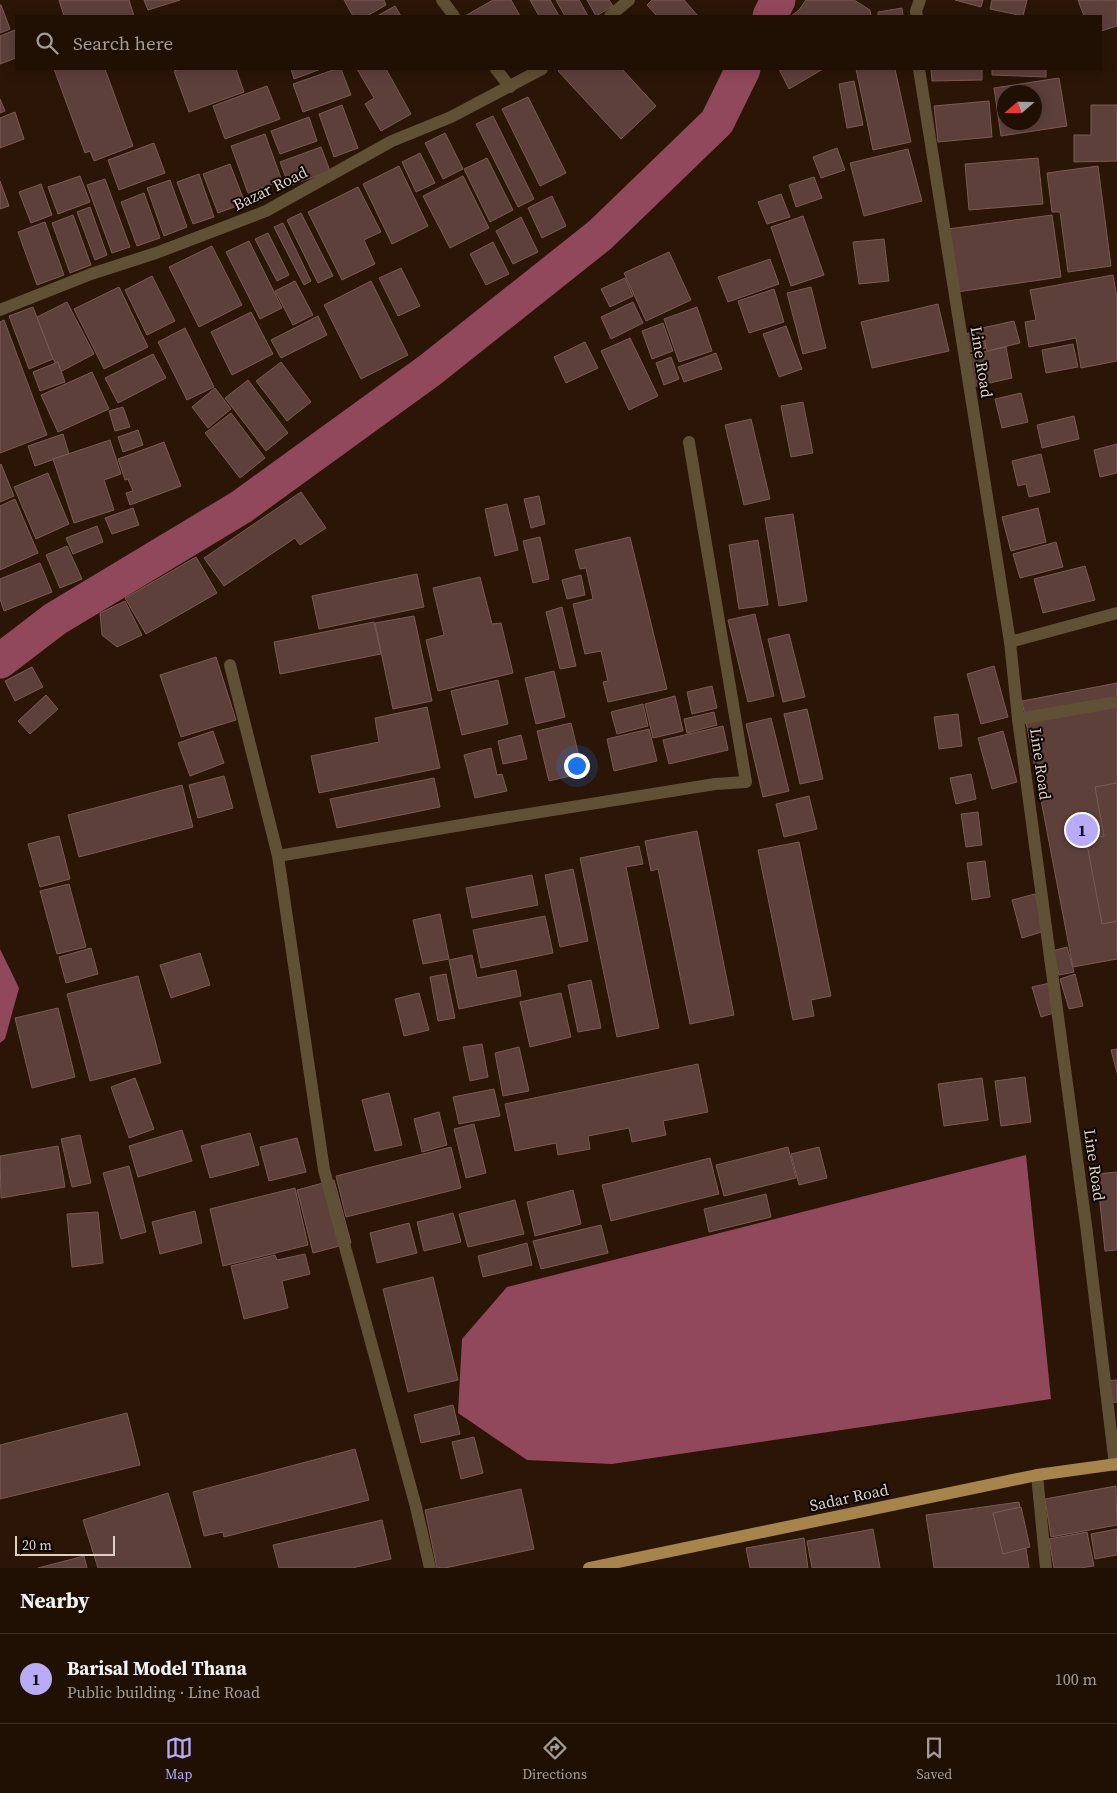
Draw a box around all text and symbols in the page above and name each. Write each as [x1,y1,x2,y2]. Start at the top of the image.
search box [15,15,1102,70]
icon: search [33,29,61,57]
text: Search here [73,30,173,56]
north arrow [997,85,1042,130]
street label: Bazar Road [229,161,311,215]
street label: Line Road [965,325,999,399]
street label: Line Road [1025,727,1057,801]
your location [564,753,590,779]
pin: 1 [1066,811,1098,849]
street label: Line Road [1079,1128,1111,1202]
street label: Sadar Road [808,1478,890,1516]
scale bar [15,1533,115,1556]
text: 20 m [22,1535,52,1555]
text: Nearby [20,1586,90,1615]
text: Barisal Model Thana [67,1655,247,1681]
text: 1 [32,1668,40,1690]
text: 100 m [1055,1668,1097,1690]
text: Public building · Line Road [67,1681,260,1703]
tab: Map [165,1734,193,1784]
tab: Directions [522,1734,587,1784]
tab: Saved [916,1734,952,1784]

